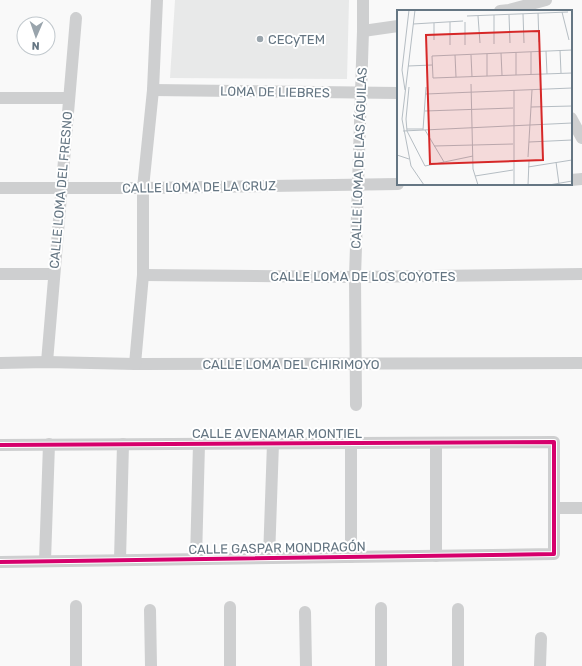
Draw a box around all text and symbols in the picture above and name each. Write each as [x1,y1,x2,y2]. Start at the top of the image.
inset map [397,10,572,185]
north arrow [16,16,56,56]
place label: CECyTEM [268,32,325,47]
marker: CECyTEM [255,34,265,44]
text: N [31,39,40,52]
street label: CALLE LOMA DE LAS ÁGUILAS [348,67,370,249]
street label: LOMA DE LIEBRES [220,84,330,100]
street label: CALLE LOMA DEL FRESNO [47,111,75,269]
street label: CALLE LOMA DE LA CRUZ [122,178,276,196]
street label: CALLE LOMA DE LOS COYOTES [270,269,456,284]
street label: CALLE LOMA DEL CHIRIMOYO [203,357,380,372]
street label: CALLE AVENAMAR MONTIEL [192,426,363,441]
street label: CALLE GASPAR MONDRAGÓN [188,539,366,557]

